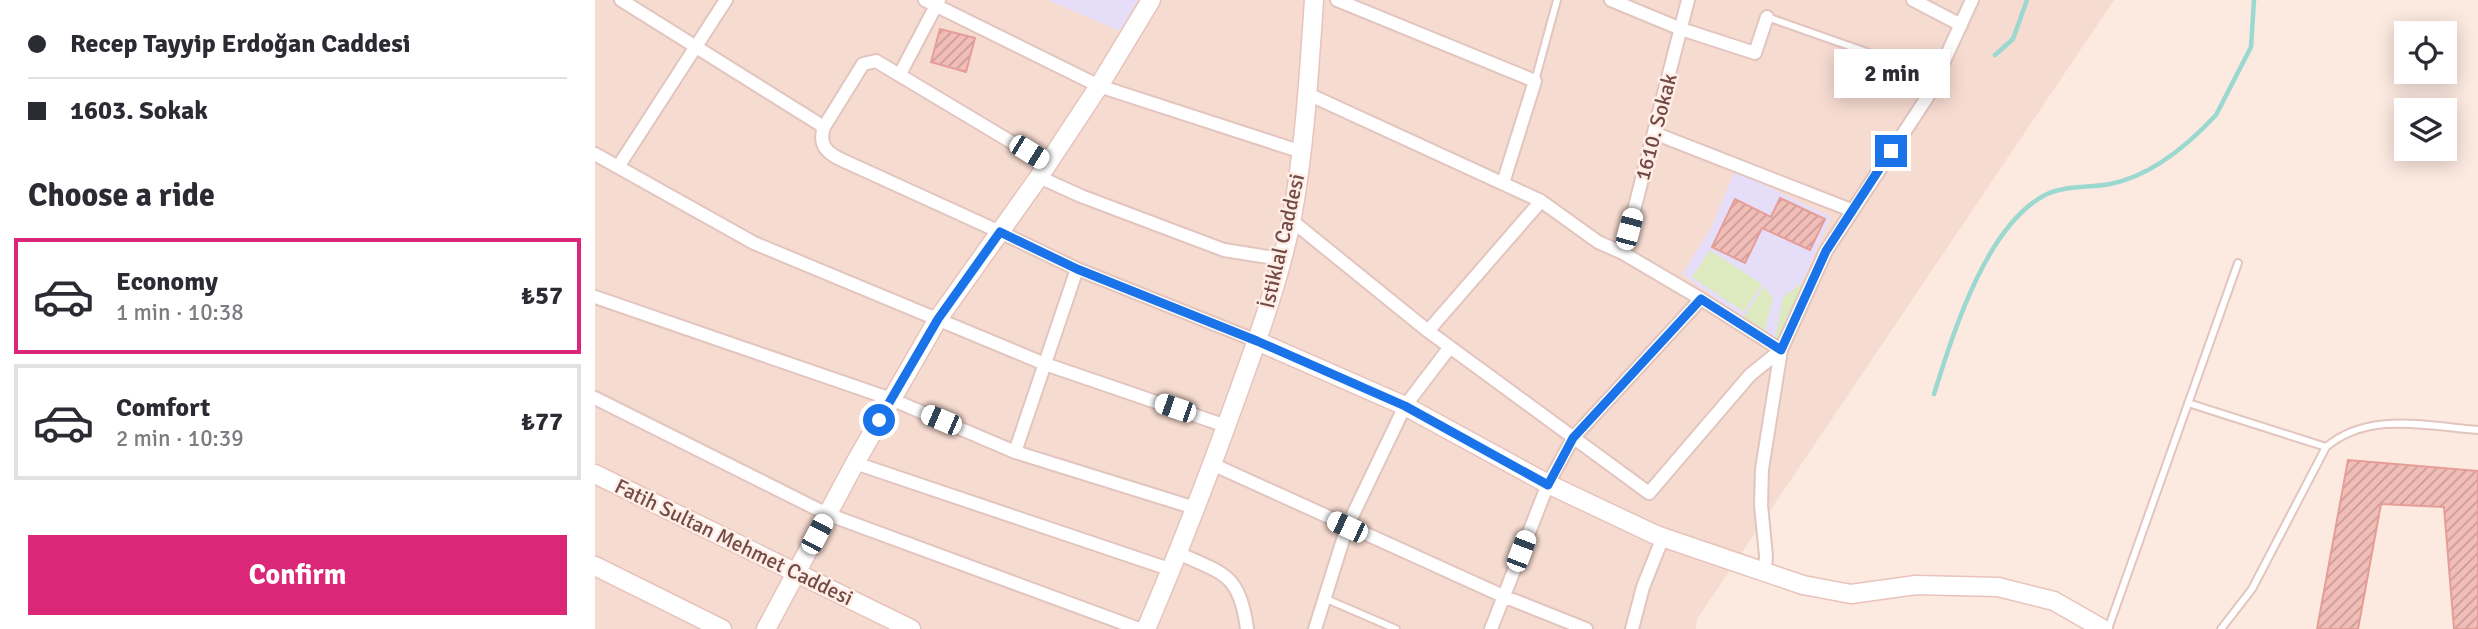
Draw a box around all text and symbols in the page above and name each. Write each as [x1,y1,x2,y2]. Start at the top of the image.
map controls [2394,21,2457,161]
button: locate [2394,21,2457,84]
text: Recep Tayyip Erdoğan Caddesi [70,28,411,60]
callout: 2 min [1833,50,1949,99]
text: 2 min [1864,59,1920,88]
street label: 1610. Sokak [1629,70,1683,183]
text: 1603. Sokak [70,95,208,127]
button: layers [2394,98,2457,161]
car [1006,132,1053,172]
route end [1875,135,1907,167]
street label: İstiklal Caddesi [1254,171,1310,311]
text: Choose a ride [28,176,215,215]
car [1614,206,1645,252]
icon: car [32,265,95,328]
text: Economy [116,266,218,298]
text: ₺57 [521,280,563,312]
text: 1 min · 10:38 [116,298,244,327]
icon: car [32,391,95,454]
car [1152,391,1199,425]
text: Comfort [116,392,210,424]
car [918,402,965,438]
route start [863,404,895,436]
text: ₺77 [521,406,563,438]
text: 2 min · 10:39 [116,424,244,453]
street label: Fatih Sultan Mehmet Caddesi [611,473,857,611]
car [1324,509,1371,545]
car [798,511,837,557]
car [1504,528,1539,574]
button: Confirm [28,535,567,615]

